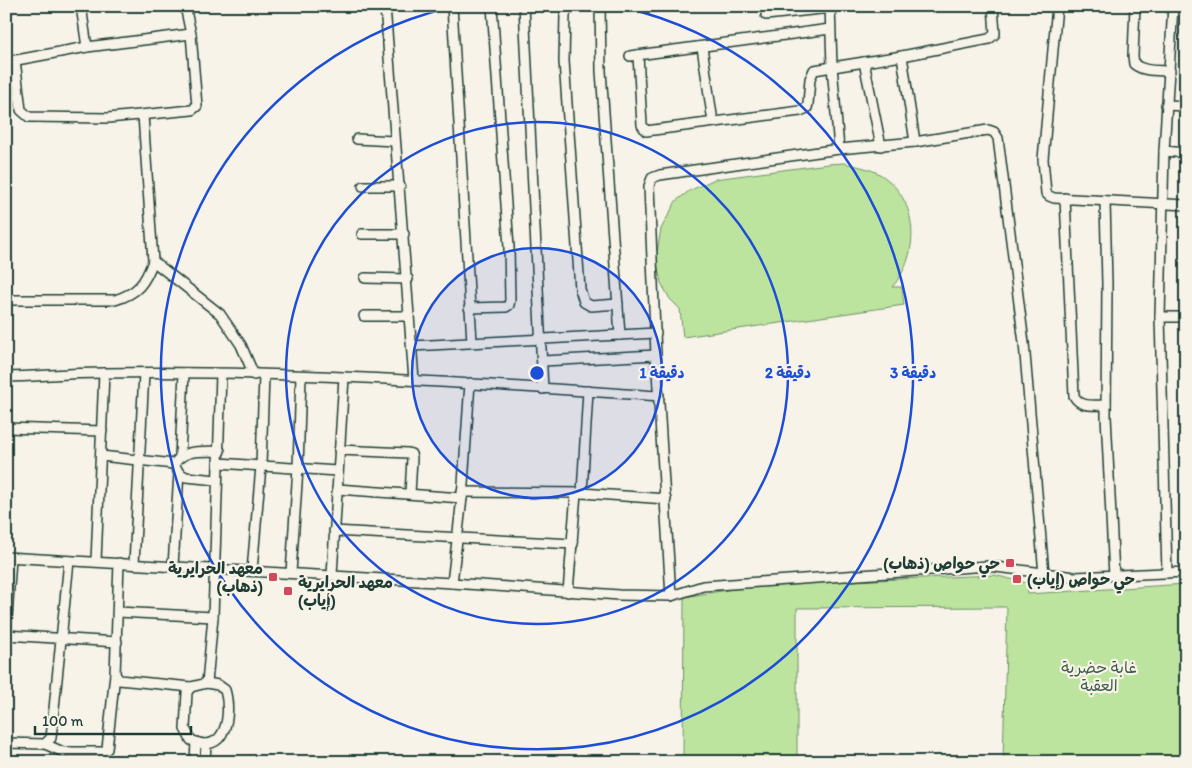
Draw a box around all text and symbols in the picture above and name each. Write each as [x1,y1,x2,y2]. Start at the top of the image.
centre of rings [528,364,546,382]
text: 1 دقيقة [640,364,685,382]
text: 2 دقيقة [765,364,811,382]
text: 3 دقيقة [890,364,936,382]
place label: حي حواص (ذهاب) [883,554,1000,578]
marker: حي حواص (ذهاب) [1004,557,1016,569]
place label: معهد الحرايرية (ذهاب) [168,559,263,597]
place label: حي حواص (إياب) [1027,570,1135,594]
marker: معهد الحرايرية (ذهاب) [267,571,279,583]
place label: معهد الحرايرية (إياب) [298,573,393,611]
marker: حي حواص (إياب) [1011,573,1023,585]
marker: معهد الحرايرية (إياب) [282,585,294,597]
park label: غابة حضرية العقبة [1061,658,1137,695]
scale bar [35,703,191,735]
text: 100 m [42,712,84,730]

